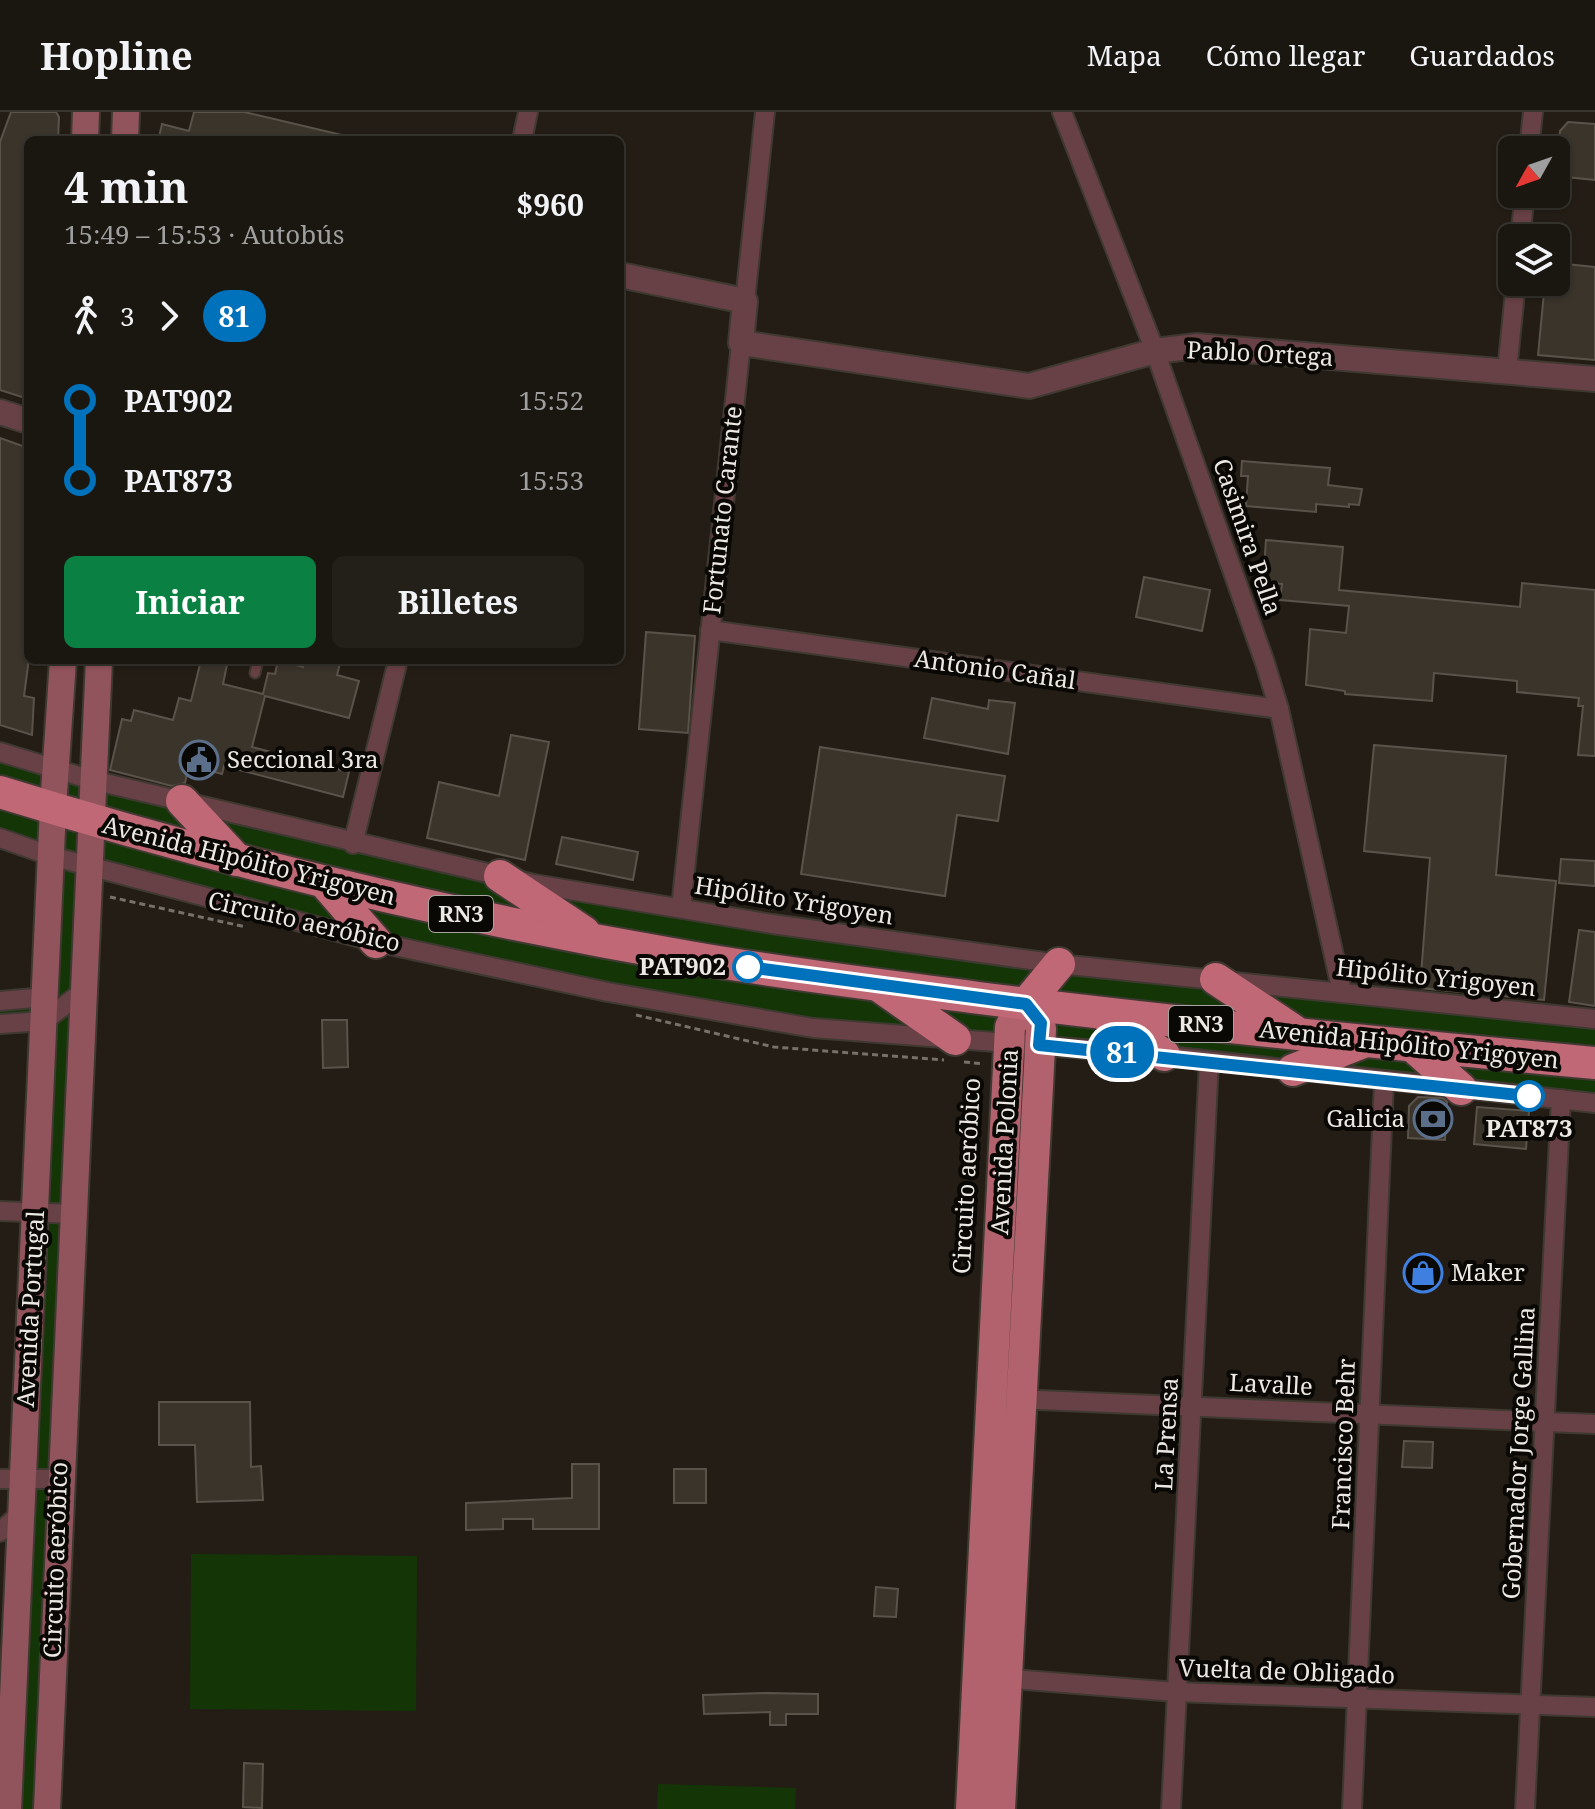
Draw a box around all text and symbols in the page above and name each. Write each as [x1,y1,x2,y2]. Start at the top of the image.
text: Hopline [40,29,193,81]
text: Mapa [1087,36,1162,74]
text: Cómo llegar [1206,36,1365,74]
text: Guardados [1409,36,1555,74]
north arrow [1498,136,1570,208]
map controls [1498,136,1570,296]
text: 4 min [64,156,189,216]
text: $960 [516,184,584,225]
text: 15:49 – 15:53 · Autobús [64,216,344,252]
button: layers [1498,224,1570,296]
icon: walk [64,294,108,338]
icon: forward [147,294,191,338]
text: 81 [219,297,250,335]
text: 3 [120,298,135,334]
street label: Pablo Ortega [1186,332,1334,373]
text: PAT902 [124,380,233,421]
text: 15:52 [518,382,584,418]
street label: Fortunato Carante [694,404,749,615]
street label: Casimira Pella [1206,454,1291,619]
text: PAT873 [124,460,233,501]
text: 15:53 [518,462,584,498]
button: Iniciar [64,556,316,648]
button: Billetes [332,556,584,648]
street label: Antonio Cañal [912,641,1079,696]
public building icon: Seccional 3ra [178,739,220,781]
place label: Seccional 3ra [227,742,378,775]
street label: Avenida Hipólito Yrigoyen [99,807,399,912]
street label: Hipólito Yrigoyen [692,867,896,932]
street label: Circuito aeróbico [205,882,404,959]
road number: RN3 [429,896,493,932]
place label: PAT902 [639,949,726,982]
street label: Hipólito Yrigoyen [1334,950,1538,1003]
marker: PAT902 [733,952,763,982]
road number: RN3 [1169,1006,1233,1042]
street label: Avenida Hipólito Yrigoyen [1258,1011,1561,1076]
line badge: 81 [1086,1026,1158,1078]
text: 81 [1106,1033,1138,1071]
street label: Avenida Polonia [982,1048,1025,1236]
street label: Circuito aeróbico [944,1077,987,1275]
marker: PAT873 [1514,1081,1544,1111]
bank icon: Galicia [1412,1098,1454,1140]
place label: Galicia [1326,1101,1405,1134]
place label: PAT873 [1485,1111,1573,1144]
street label: Avenida Portugal [8,1209,51,1408]
shop icon: Maker [1402,1252,1444,1294]
place label: Maker [1451,1255,1525,1288]
street label: Gobernador Jorge Gallina [1493,1306,1542,1600]
street label: Francisco Behr [1323,1358,1362,1530]
street label: Lavalle [1228,1365,1314,1402]
street label: La Prensa [1146,1377,1185,1491]
street label: Circuito aeróbico [35,1461,74,1659]
street label: Vuelta de Obligado [1178,1650,1396,1691]

